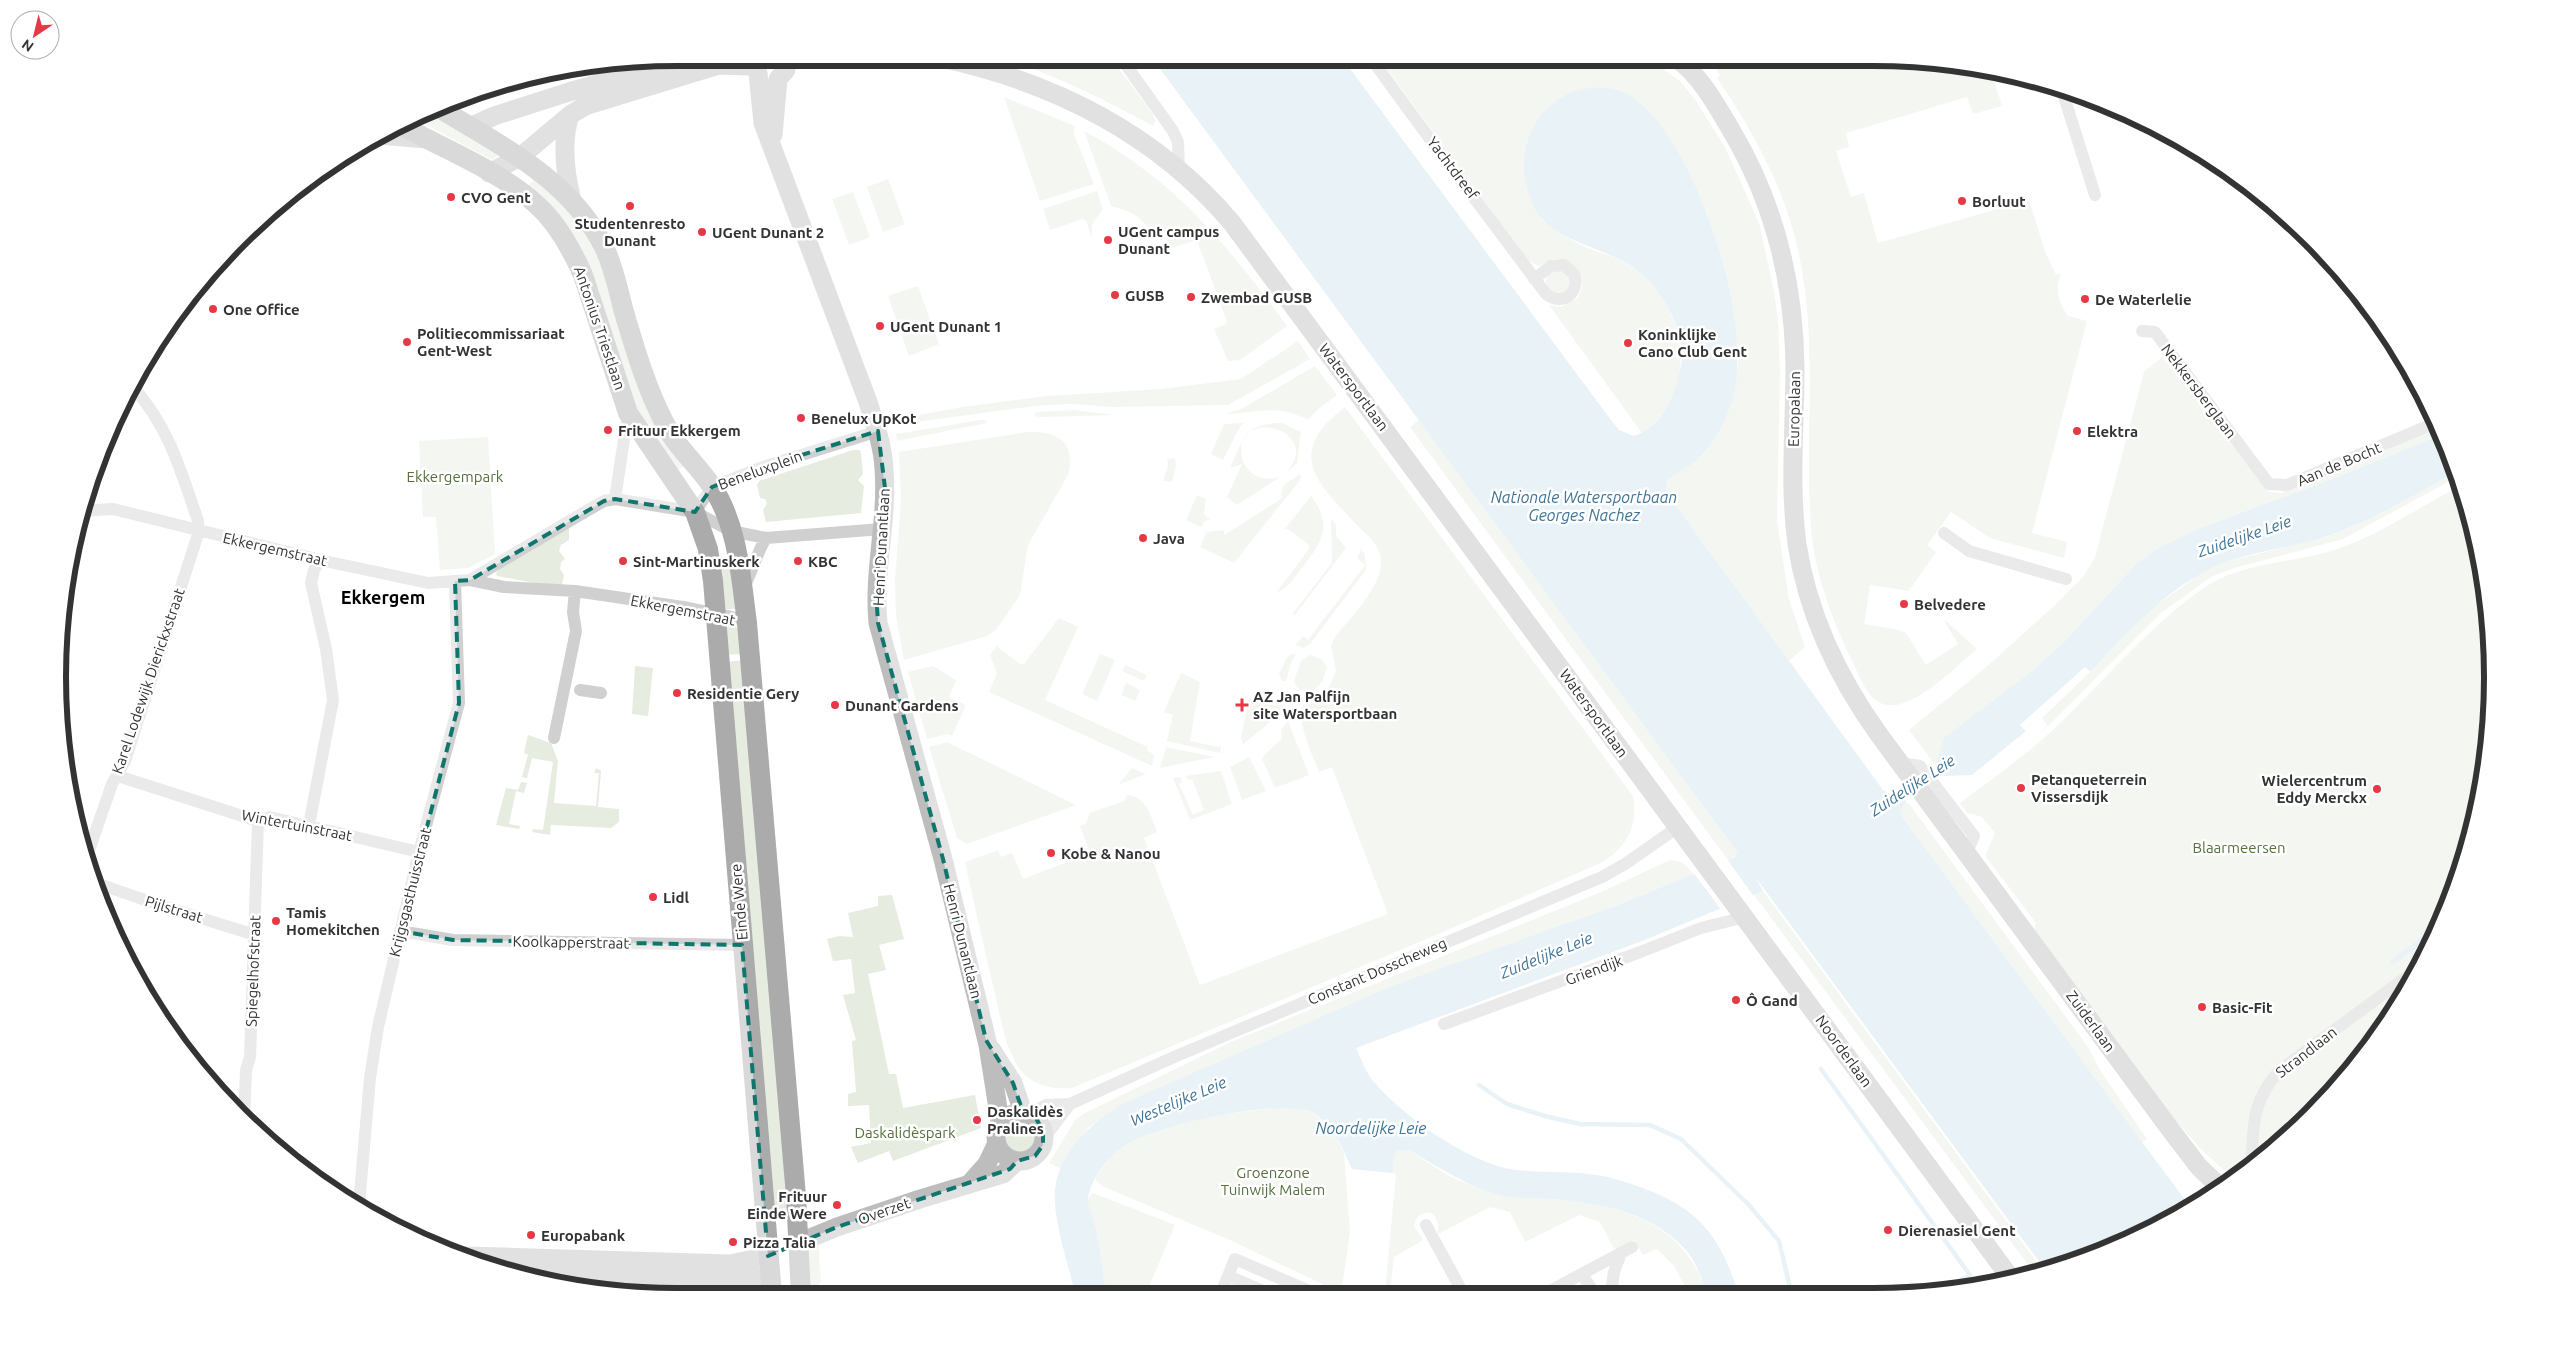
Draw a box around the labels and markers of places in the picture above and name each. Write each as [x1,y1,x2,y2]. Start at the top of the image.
place label: CVO Gent [461,189,531,206]
marker: CVO Gent [445,191,457,203]
place label: Borluut [1972,193,2026,210]
marker: Borluut [1956,195,1968,207]
marker: Studentenresto Dunant [624,200,636,212]
place label: Studentenresto Dunant [575,215,685,249]
place label: UGent campus Dunant [1118,223,1219,257]
place label: UGent Dunant 2 [712,224,824,241]
marker: UGent Dunant 2 [696,226,708,238]
marker: UGent campus Dunant [1102,234,1114,246]
place label: GUSB [1125,287,1164,304]
marker: GUSB [1109,289,1121,301]
place label: Zwembad GUSB [1201,289,1312,306]
marker: Zwembad GUSB [1185,291,1197,303]
place label: De Waterlelie [2095,291,2192,308]
marker: De Waterlelie [2079,293,2091,305]
place label: One Office [223,301,300,318]
marker: One Office [207,303,219,315]
place label: UGent Dunant 1 [890,318,1002,335]
marker: UGent Dunant 1 [874,320,886,332]
place label: Politiecommissariaat Gent-West [417,325,565,359]
place label: Koninklijke Cano Club Gent [1638,326,1747,360]
marker: Politiecommissariaat Gent-West [401,336,413,348]
marker: Koninklijke Cano Club Gent [1622,337,1634,349]
place label: Benelux UpKot [811,410,917,427]
marker: Benelux UpKot [795,412,807,424]
place label: Frituur Ekkergem [618,422,741,439]
place label: Elektra [2087,423,2138,440]
marker: Frituur Ekkergem [602,424,614,436]
marker: Elektra [2071,425,2083,437]
place label: Java [1153,530,1185,547]
marker: Java [1137,532,1149,544]
place label: Sint-Martinuskerk [633,553,760,570]
place label: KBC [808,553,838,570]
marker: Sint-Martinuskerk [617,555,629,567]
marker: KBC [792,555,804,567]
place label: Belvedere [1914,596,1986,613]
marker: Belvedere [1898,598,1910,610]
place label: Residentie Gery [687,685,799,702]
marker: Residentie Gery [671,687,683,699]
place label: AZ Jan Palfijn site Watersportbaan [1253,688,1397,722]
place label: Dunant Gardens [845,697,958,714]
marker: AZ Jan Palfijn site Watersportbaan [1235,698,1249,712]
marker: Dunant Gardens [829,699,841,711]
place label: Petanqueterrein Vissersdijk [2031,771,2147,805]
place label: Wielercentrum Eddy Merckx [2261,772,2367,806]
marker: Petanqueterrein Vissersdijk [2015,782,2027,794]
marker: Wielercentrum Eddy Merckx [2371,783,2383,795]
place label: Kobe & Nanou [1061,845,1161,862]
marker: Kobe & Nanou [1045,847,1057,859]
place label: Lidl [663,889,689,906]
marker: Lidl [647,891,659,903]
place label: Tamis Homekitchen [286,904,380,938]
marker: Tamis Homekitchen [270,915,282,927]
place label: Ô Gand [1746,992,1798,1009]
marker: Ô Gand [1730,994,1742,1006]
place label: Basic-Fit [2212,999,2273,1016]
marker: Basic-Fit [2196,1001,2208,1013]
place label: Daskalidès Pralines [987,1103,1063,1137]
marker: Daskalidès Pralines [971,1114,983,1126]
place label: Frituur Einde Were [747,1188,828,1222]
marker: Frituur Einde Were [831,1199,843,1211]
place label: Dierenasiel Gent [1898,1222,2016,1239]
marker: Dierenasiel Gent [1882,1224,1894,1236]
place label: Europabank [541,1227,626,1244]
marker: Europabank [525,1229,537,1241]
place label: Pizza Talia [743,1234,816,1251]
marker: Pizza Talia [727,1236,739,1248]

